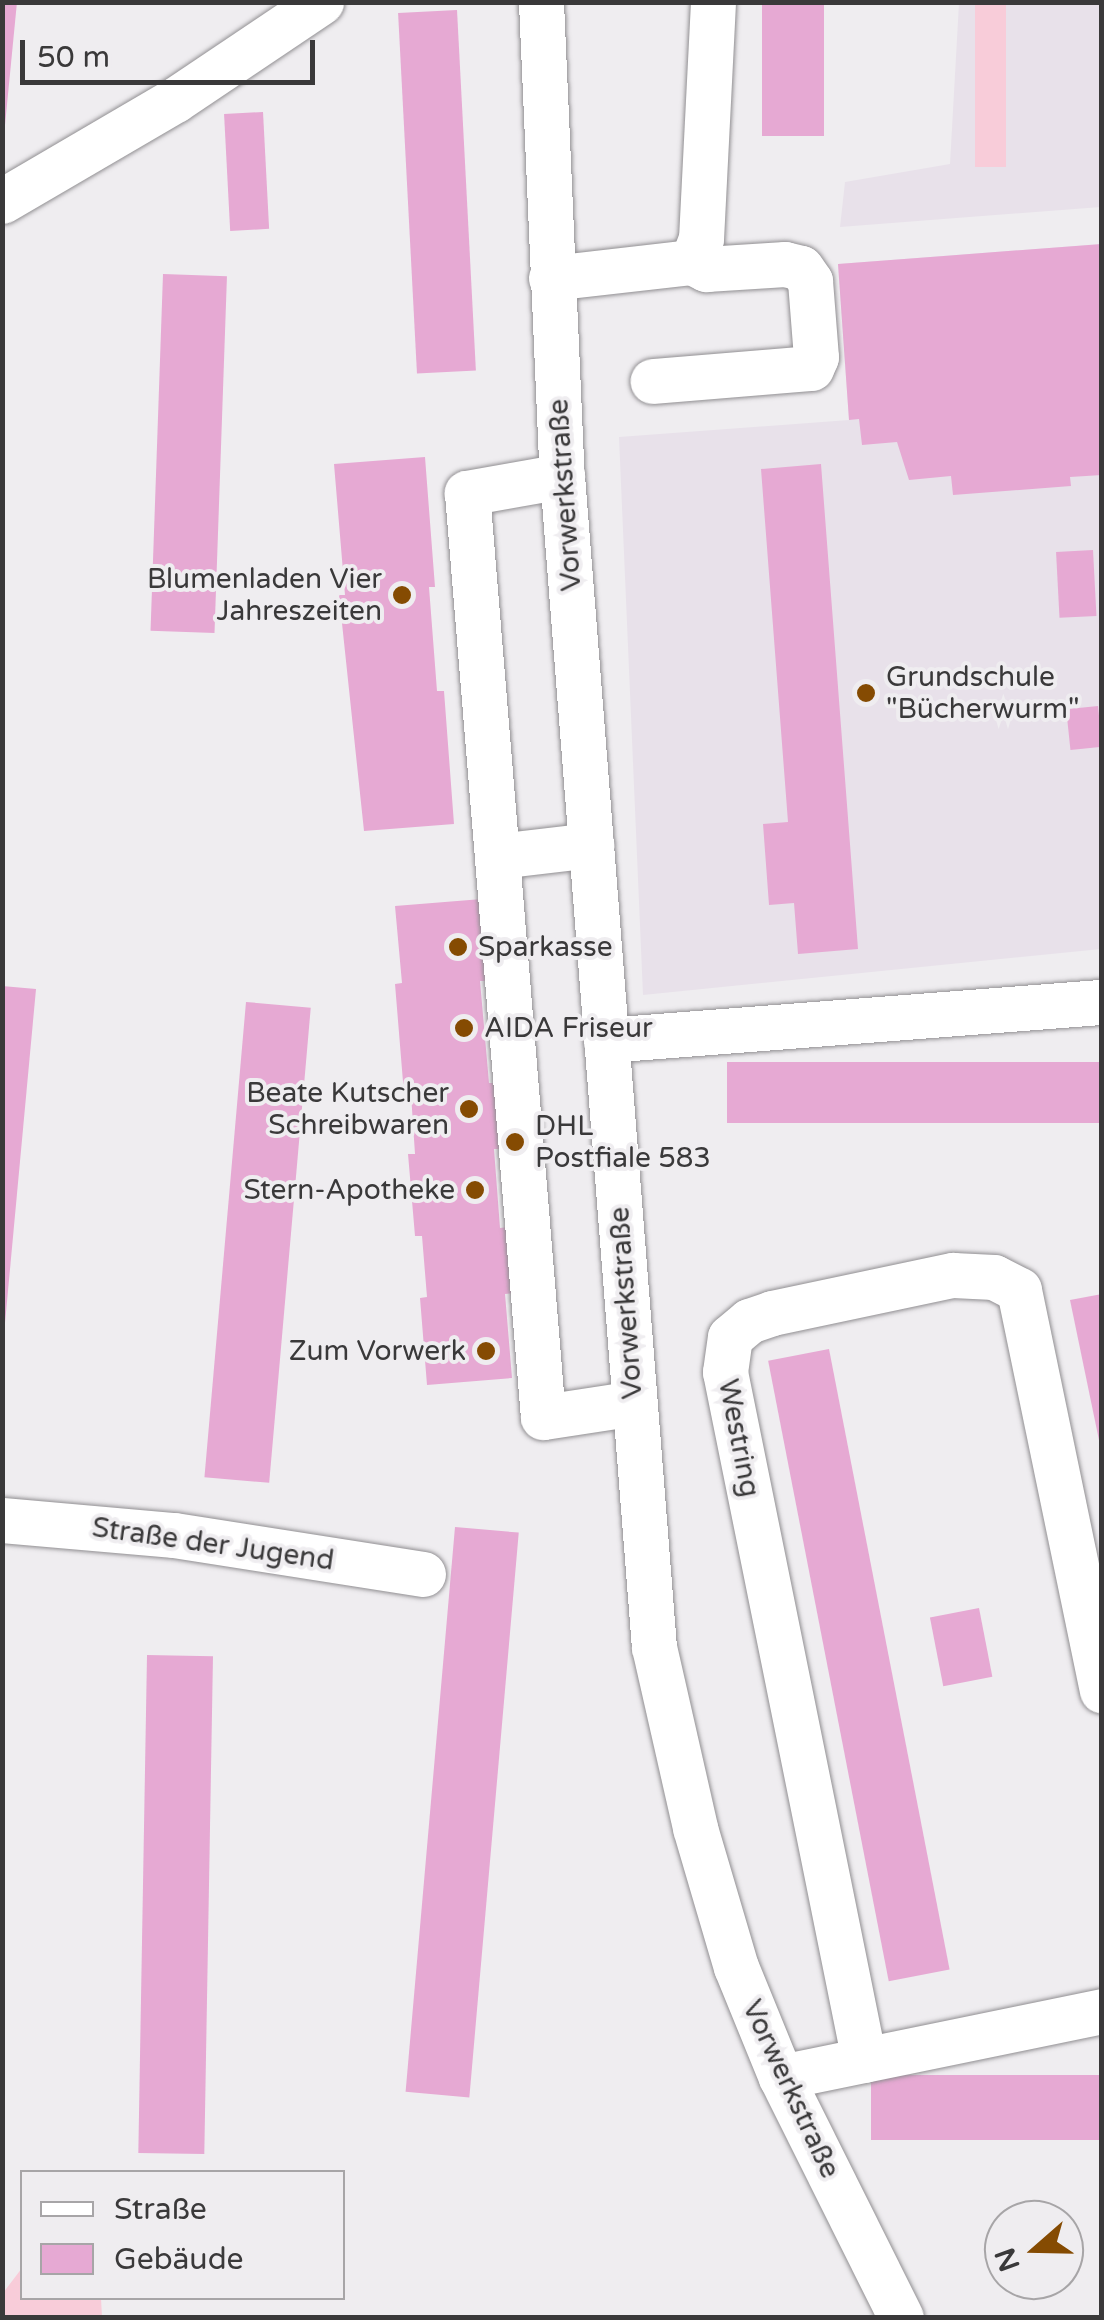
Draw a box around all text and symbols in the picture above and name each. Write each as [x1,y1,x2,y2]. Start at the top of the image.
scale bar [25,20,320,82]
text: 50 m [37,39,110,76]
street label: Vorwerkstraße [542,398,588,592]
place label: Blumenladen Vier Jahreszeiten [147,562,382,628]
marker: Blumenladen Vier Jahreszeiten [391,584,413,606]
place label: Grundschule "Bücherwurm" [886,660,1079,726]
marker: Grundschule "Bücherwurm" [855,682,877,704]
place label: Sparkasse [478,930,613,964]
marker: Sparkasse [447,936,469,958]
place label: AIDA Friseur [484,1011,653,1045]
marker: AIDA Friseur [453,1017,475,1039]
place label: Beate Kutscher Schreibwaren [246,1076,449,1142]
marker: Beate Kutscher Schreibwaren [458,1098,480,1120]
place label: DHL Postfiale 583 [535,1109,711,1175]
marker: DHL Postfiale 583 [504,1131,526,1153]
place label: Stern-Apotheke [243,1173,455,1207]
marker: Stern-Apotheke [464,1179,486,1201]
street label: Vorwerkstraße [603,1206,649,1400]
place label: Zum Vorwerk [289,1334,466,1368]
marker: Zum Vorwerk [475,1340,497,1362]
street label: Westring [711,1376,767,1500]
street label: Straße der Jugend [90,1510,336,1578]
street label: Vorwerkstraße [735,1995,847,2183]
legend [20,2170,345,2300]
text: Straße [114,2191,207,2228]
north arrow [984,2200,1084,2300]
text: Gebäude [114,2241,244,2278]
text: N [988,2243,1028,2276]

